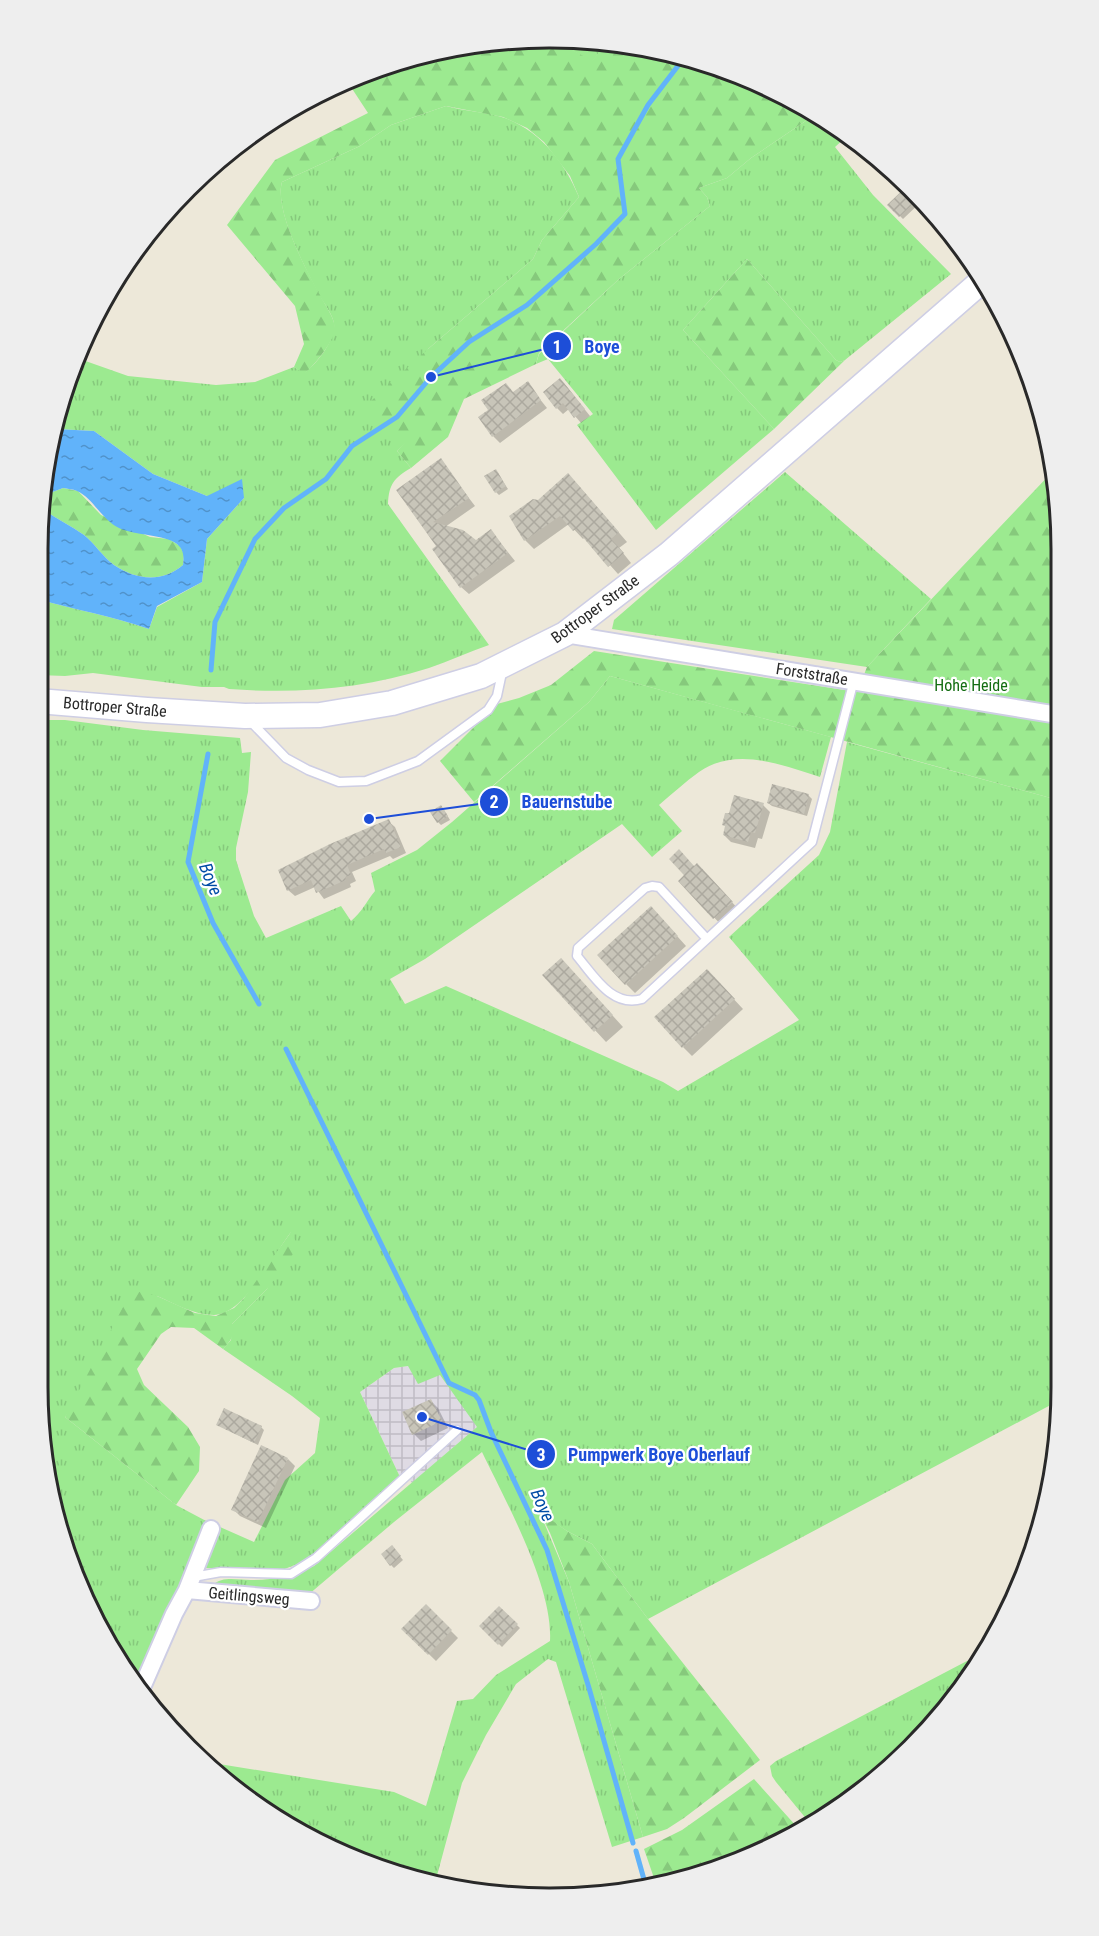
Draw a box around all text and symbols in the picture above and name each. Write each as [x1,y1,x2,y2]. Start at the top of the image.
callout: Boye [542,328,632,364]
text: 1 [552,336,562,357]
text: Boye [584,336,620,357]
street label: Bottroper Straße [547,571,643,647]
street label: Forststraße [775,659,849,689]
park label: Hohe Heide [934,676,1008,695]
street label: Bottroper Straße [62,693,168,721]
callout: Bauernstube [479,784,624,820]
text: 2 [489,791,499,812]
text: Bauernstube [522,791,613,812]
water label: Boye [195,860,227,898]
callout: Pumpwerk Boye Oberlauf [526,1436,761,1472]
text: 3 [536,1444,546,1465]
text: Pumpwerk Boye Oberlauf [568,1444,750,1465]
water label: Boye [527,1485,559,1525]
street label: Geitlingsweg [208,1583,290,1609]

